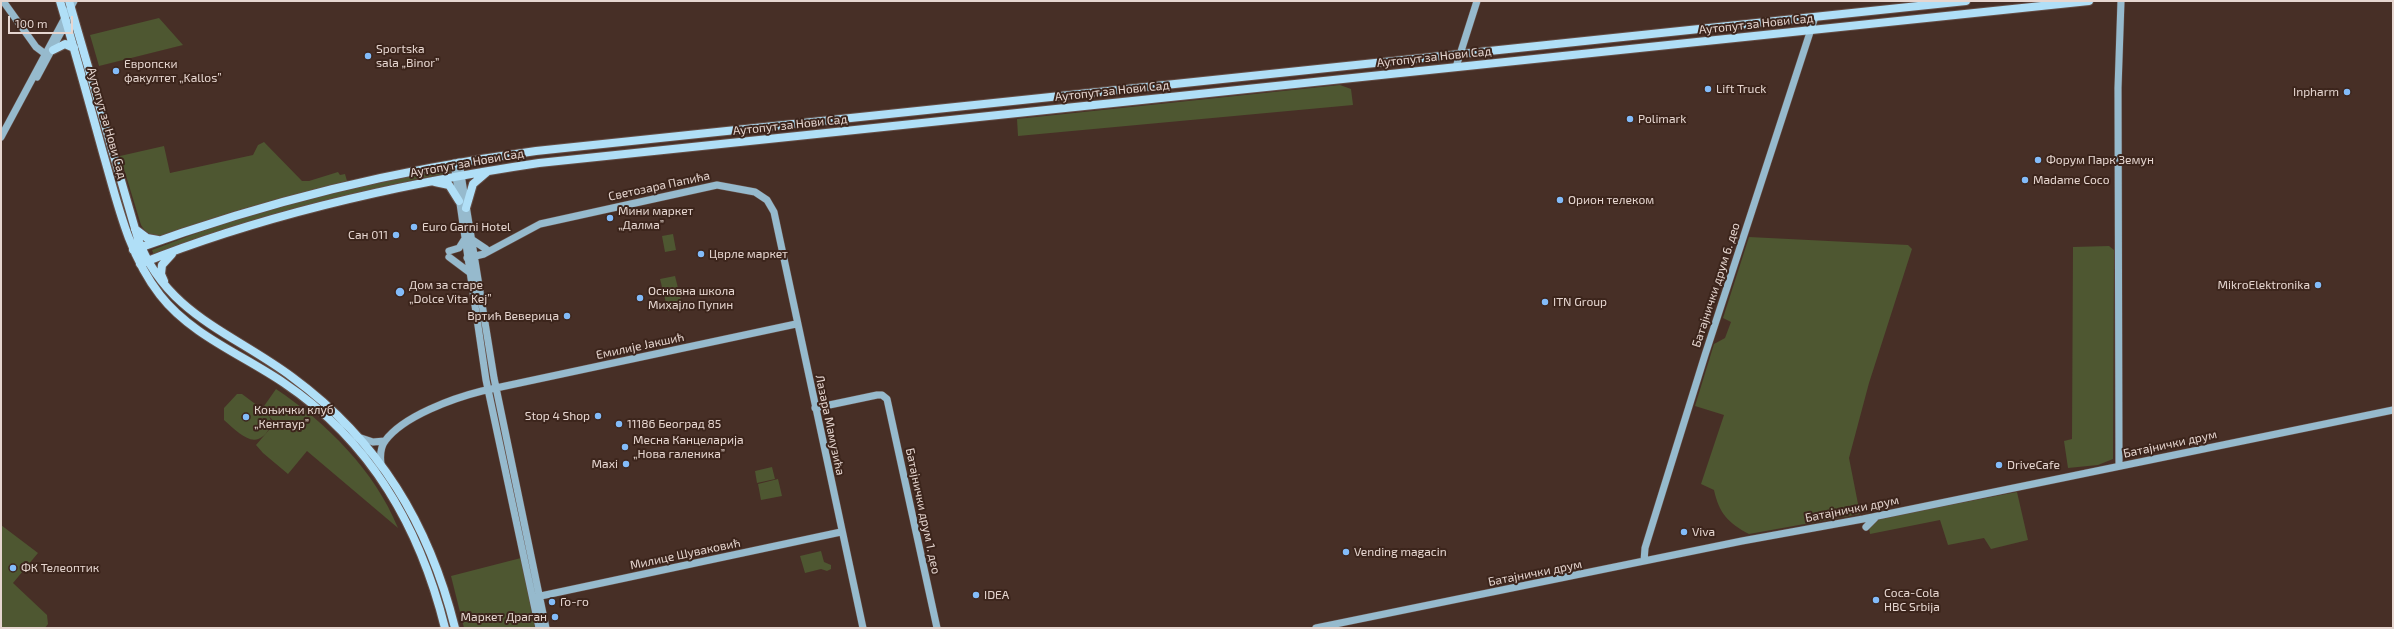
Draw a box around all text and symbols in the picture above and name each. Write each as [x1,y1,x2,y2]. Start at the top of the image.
scale bar [10,8,75,34]
street label: Аутопут за Нови Сад [1698,11,1814,37]
text: 100 m [15,16,47,30]
place label: Sportska sala „Binor” [376,42,440,70]
street label: Аутопут за Нови Сад [1376,44,1492,70]
marker: Sportska sala „Binor” [363,51,373,61]
place label: Европски факултет „Kallos” [124,57,222,85]
street label: Аутопут за Нови Сад [84,66,130,180]
marker: Европски факултет „Kallos” [111,66,121,76]
street label: Аутопут за Нови Сад [1054,78,1170,104]
place label: Lift Truck [1716,82,1766,96]
marker: Lift Truck [1703,84,1713,94]
place label: Inpharm [2293,85,2339,99]
marker: Inpharm [2342,87,2352,97]
street label: Аутопут за Нови Сад [732,112,848,138]
place label: Polimark [1638,112,1686,126]
marker: Polimark [1625,114,1635,124]
street label: Аутопут за Нови Сад [409,146,525,180]
place label: Форум Парк Земун [2046,153,2154,167]
marker: Форум Парк Земун [2033,155,2043,165]
street label: Светозара Папића [607,168,711,204]
place label: Madame Coco [2033,173,2109,187]
marker: Madame Coco [2020,175,2030,185]
place label: Орион телеком [1568,193,1654,207]
marker: Орион телеком [1555,195,1565,205]
place label: Мини маркет „Далма” [618,204,693,232]
marker: Мини маркет „Далма” [605,213,615,223]
place label: Euro Garni Hotel [422,220,511,234]
street label: Батајнички друм 6. део [1689,221,1743,349]
marker: Euro Garni Hotel [409,222,419,232]
place label: Сан 011 [348,228,388,242]
marker: Сан 011 [391,230,401,240]
place label: Цврле маркет [709,247,788,261]
marker: Цврле маркет [696,249,706,259]
place label: Дом за старе „Dolce Vita Kej” [409,278,492,306]
place label: MikroElektronika [2217,278,2310,292]
marker: MikroElektronika [2313,280,2323,290]
place label: Основна школа Михајло Пупин [648,284,735,312]
marker: Дом за старе „Dolce Vita Kej” [394,286,406,298]
marker: Основна школа Михајло Пупин [635,293,645,303]
place label: ITN Group [1553,295,1607,309]
marker: ITN Group [1540,297,1550,307]
place label: Вртић Веверица [467,309,559,323]
marker: Вртић Веверица [562,311,572,321]
street label: Емилије Јакшић [595,330,685,362]
street label: Лазара Мамузића [812,373,848,477]
place label: Коњички клуб „Кентаур” [254,403,334,431]
place label: Stop 4 Shop [525,409,590,423]
marker: Stop 4 Shop [593,411,603,421]
marker: Коњички клуб „Кентаур” [241,412,251,422]
place label: 11186 Београд 85 [627,417,721,431]
marker: 11186 Београд 85 [614,419,624,429]
street label: Батајнички друм [2122,427,2218,461]
place label: Месна Канцеларија „Нова галеника” [633,433,744,461]
marker: Месна Канцеларија „Нова галеника” [620,442,630,452]
street label: Батајнички друм 1. део [903,447,943,575]
place label: Maxi [592,457,618,471]
place label: DriveCafe [2007,458,2060,472]
marker: Maxi [621,459,631,469]
marker: DriveCafe [1994,460,2004,470]
street label: Батајнички друм [1804,493,1900,525]
place label: Viva [1692,525,1715,539]
marker: Viva [1679,527,1689,537]
street label: Милице Шуваковић [629,535,741,573]
place label: Vending magacin [1354,545,1447,559]
marker: Vending magacin [1341,547,1351,557]
street label: Батајнички друм [1487,557,1583,589]
place label: ФК Телеоптик [21,561,99,575]
marker: ФК Телеоптик [8,563,18,573]
place label: Coca-Cola HBC Srbija [1884,586,1940,614]
place label: IDEA [984,588,1009,602]
marker: IDEA [971,590,981,600]
place label: Го-го [560,595,589,609]
marker: Coca-Cola HBC Srbija [1871,595,1881,605]
marker: Го-го [547,597,557,607]
place label: Маркет Драган [461,610,547,624]
marker: Маркет Драган [550,612,560,622]

